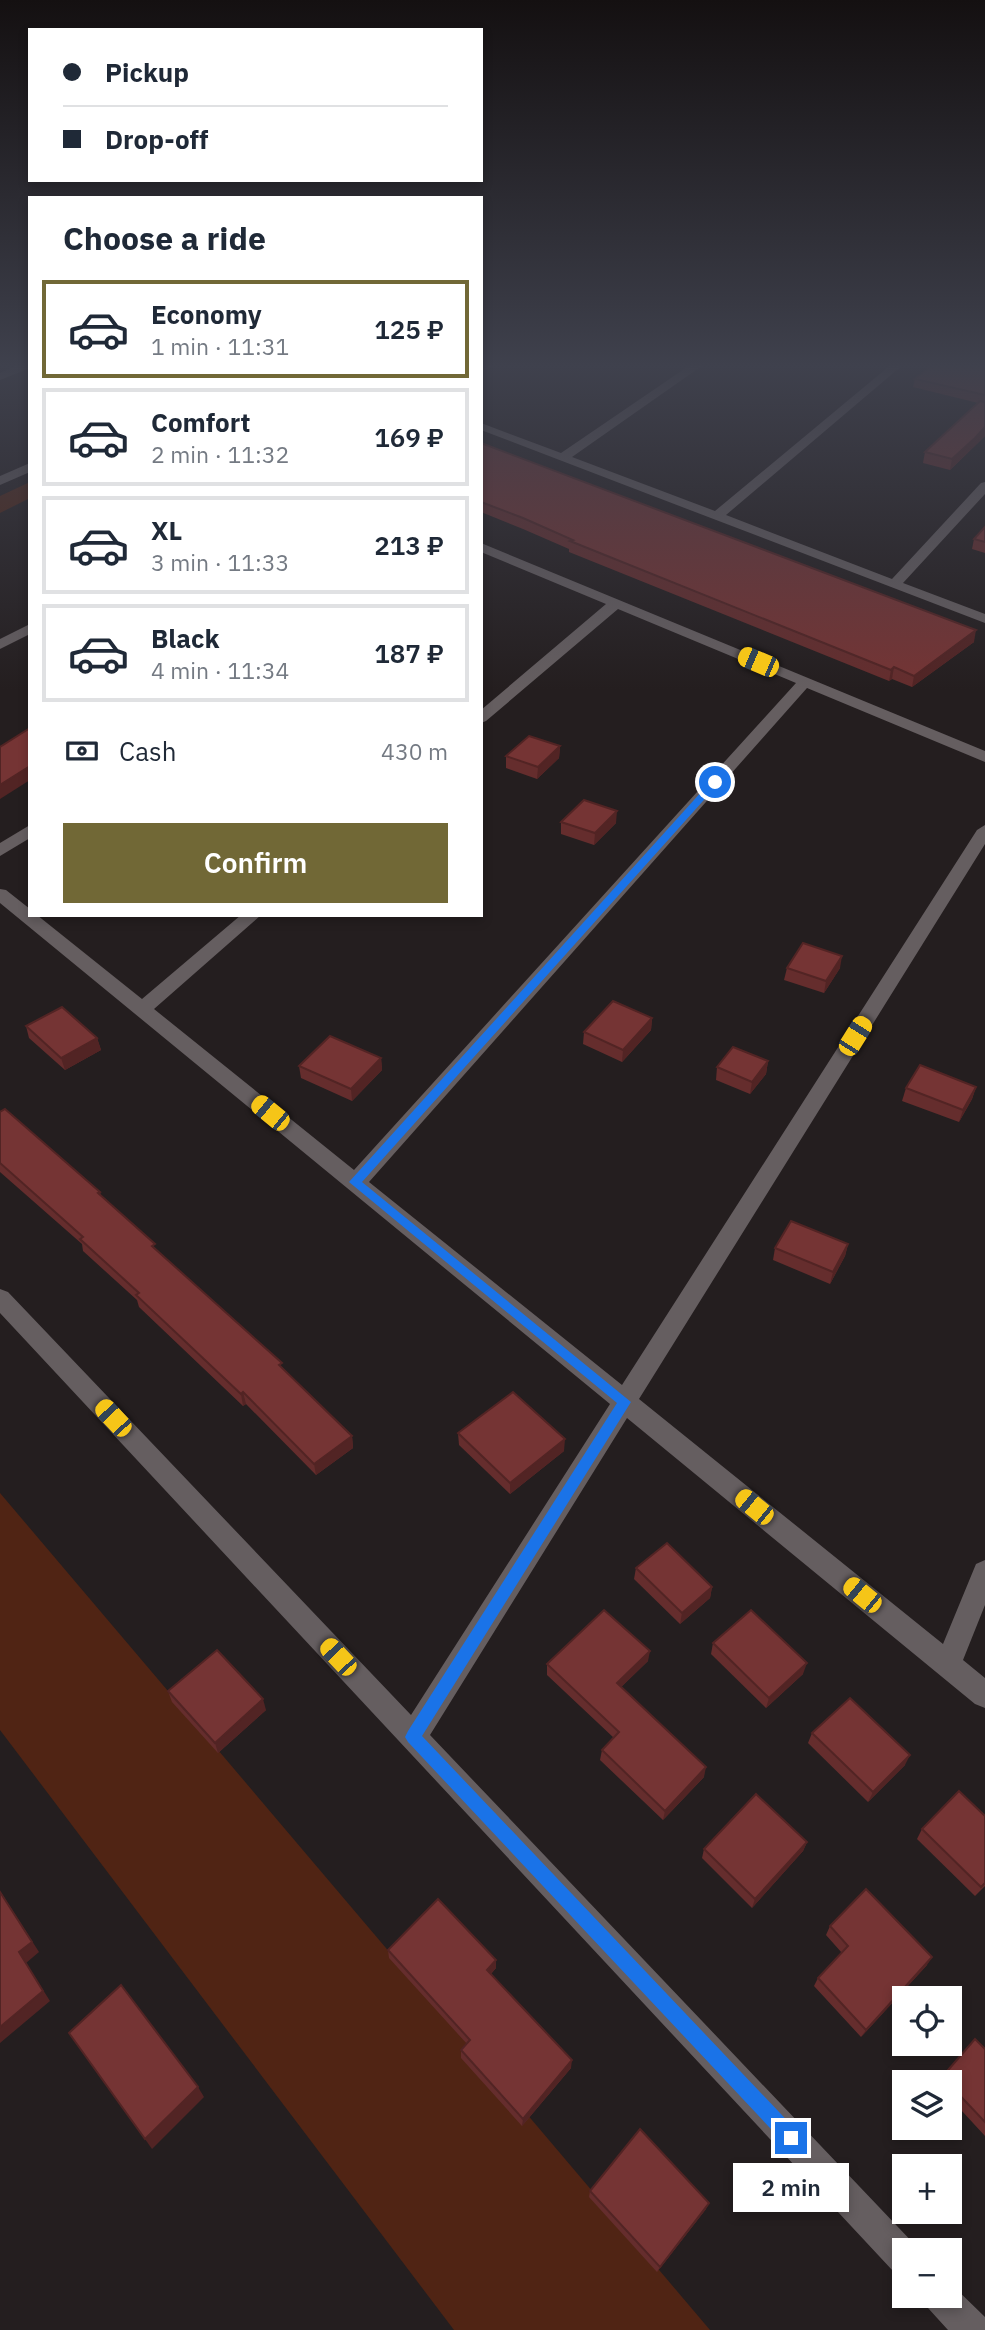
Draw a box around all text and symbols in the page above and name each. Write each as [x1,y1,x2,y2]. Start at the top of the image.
text: Pickup [105,55,189,89]
text: Drop-off [105,122,208,156]
text: Choose a ride [63,217,266,259]
text: Economy [151,297,262,331]
icon: car [67,298,130,361]
text: 125 ₽ [374,312,444,346]
text: 1 min · 11:31 [151,331,289,361]
text: Comfort [151,405,250,439]
icon: car [67,406,130,469]
text: 169 ₽ [374,420,444,454]
text: 2 min · 11:32 [151,439,289,469]
text: XL [151,513,182,547]
icon: car [67,514,130,577]
text: 213 ₽ [374,528,444,562]
text: 3 min · 11:33 [151,547,289,577]
text: Black [151,621,219,655]
icon: car [67,622,130,685]
text: 187 ₽ [374,636,444,670]
car [735,644,782,680]
text: 4 min · 11:34 [151,655,289,685]
icon: cash [63,732,101,770]
text: Cash [119,734,176,768]
text: 430 m [381,736,448,766]
route start [699,766,731,798]
button: Confirm [63,823,448,903]
car [835,1013,876,1059]
car [248,1092,293,1134]
car [91,1395,136,1441]
car [732,1486,777,1528]
car [840,1574,885,1616]
car [316,1634,361,1680]
map controls [892,1986,962,2308]
button: locate [892,1986,962,2056]
button: layers [892,2070,962,2140]
route end [775,2122,807,2154]
button: + [892,2154,962,2224]
callout: 2 min [733,2162,849,2212]
text: 2 min [761,2172,821,2202]
button: − [892,2238,962,2308]

